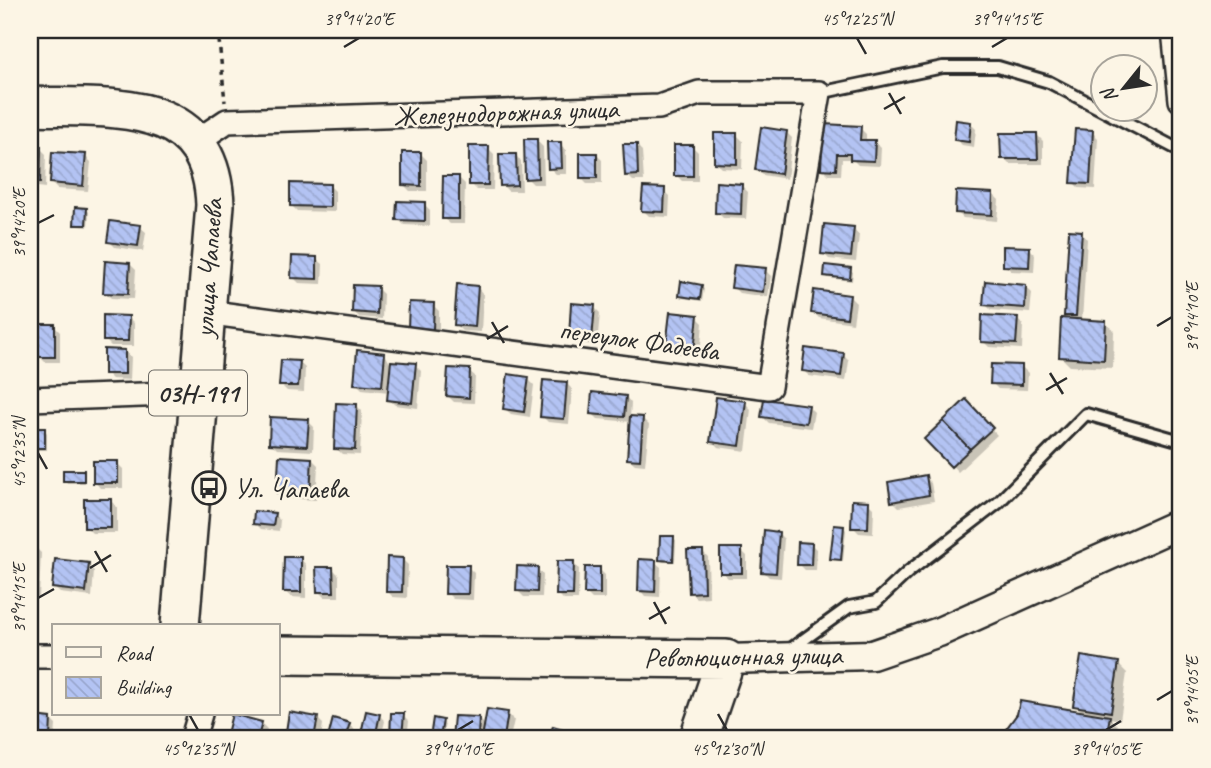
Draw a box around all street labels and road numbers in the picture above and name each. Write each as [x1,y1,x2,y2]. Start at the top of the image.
street label: Железнодорожная улица [393,91,621,133]
street label: улица Чапаева [186,196,230,341]
street label: переулок Фадеева [557,311,723,369]
road number: 03Н-191 [149,370,247,416]
street label: Революционная улица [644,637,844,675]

